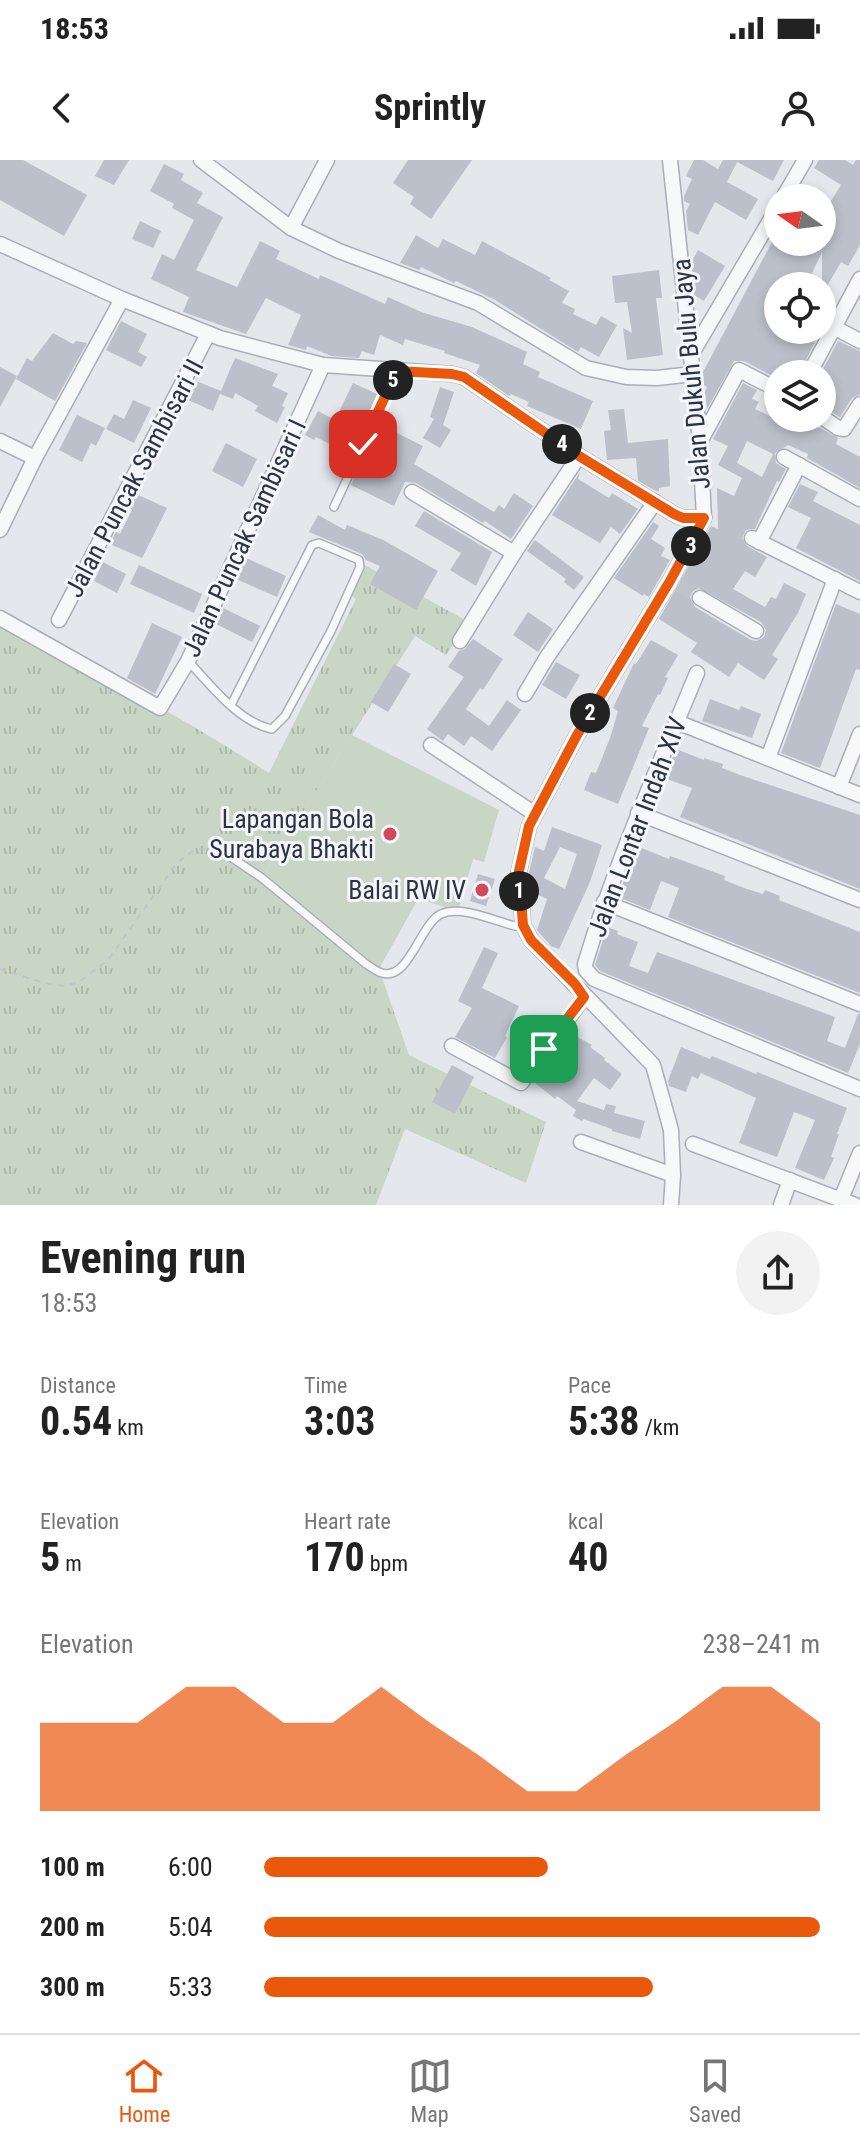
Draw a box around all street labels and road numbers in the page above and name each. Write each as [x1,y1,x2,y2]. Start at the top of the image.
street label: Jalan Dukuh Bulu Jaya [666,257,716,491]
street label: Jalan Puncak Sambisari II [59,354,209,602]
street label: Jalan Puncak Sambisari I [176,414,312,662]
street label: Jalan Lontar Indah XIV [581,713,693,941]

